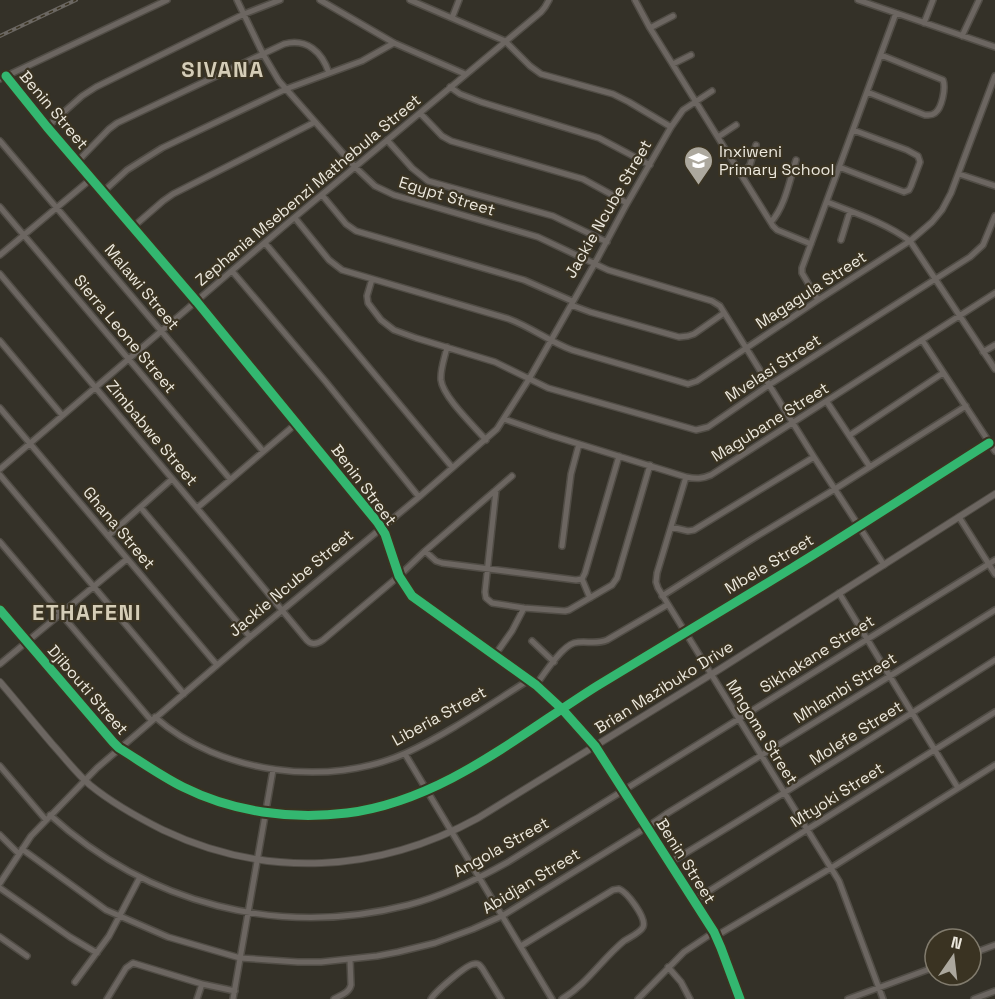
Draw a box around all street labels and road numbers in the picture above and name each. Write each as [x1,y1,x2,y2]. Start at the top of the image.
street label: Benin Street [15,66,93,154]
street label: Zephania Msebenzi Mathebula Street [191,89,425,291]
street label: Jackie Ncube Street [560,136,656,282]
street label: Egypt Street [396,171,498,221]
street label: Malawi Street [100,240,184,334]
street label: Magagula Street [751,246,871,334]
street label: Sierra Leone Street [69,270,181,398]
street label: Mvelasi Street [721,329,825,407]
street label: Zimbabwe Street [102,376,202,490]
street label: Magubane Street [707,377,833,467]
street label: Benin Street [327,440,401,530]
street label: Ghana Street [78,482,160,574]
street label: Jackie Ncube Street [224,525,358,641]
street label: Mbele Street [721,529,817,599]
street label: Sikhakane Street [756,610,878,698]
street label: Brian Mazibuko Drive [591,636,737,738]
street label: Djibouti Street [43,641,133,739]
street label: Mhlambi Street [790,648,900,728]
street label: Mngoma Street [721,676,803,788]
street label: Liberia Street [388,681,490,751]
street label: Molefe Street [805,696,907,770]
street label: Mtyoki Street [786,758,888,832]
street label: Angola Street [449,812,553,882]
street label: Benin Street [652,814,720,908]
street label: Abidjan Street [478,844,584,918]

